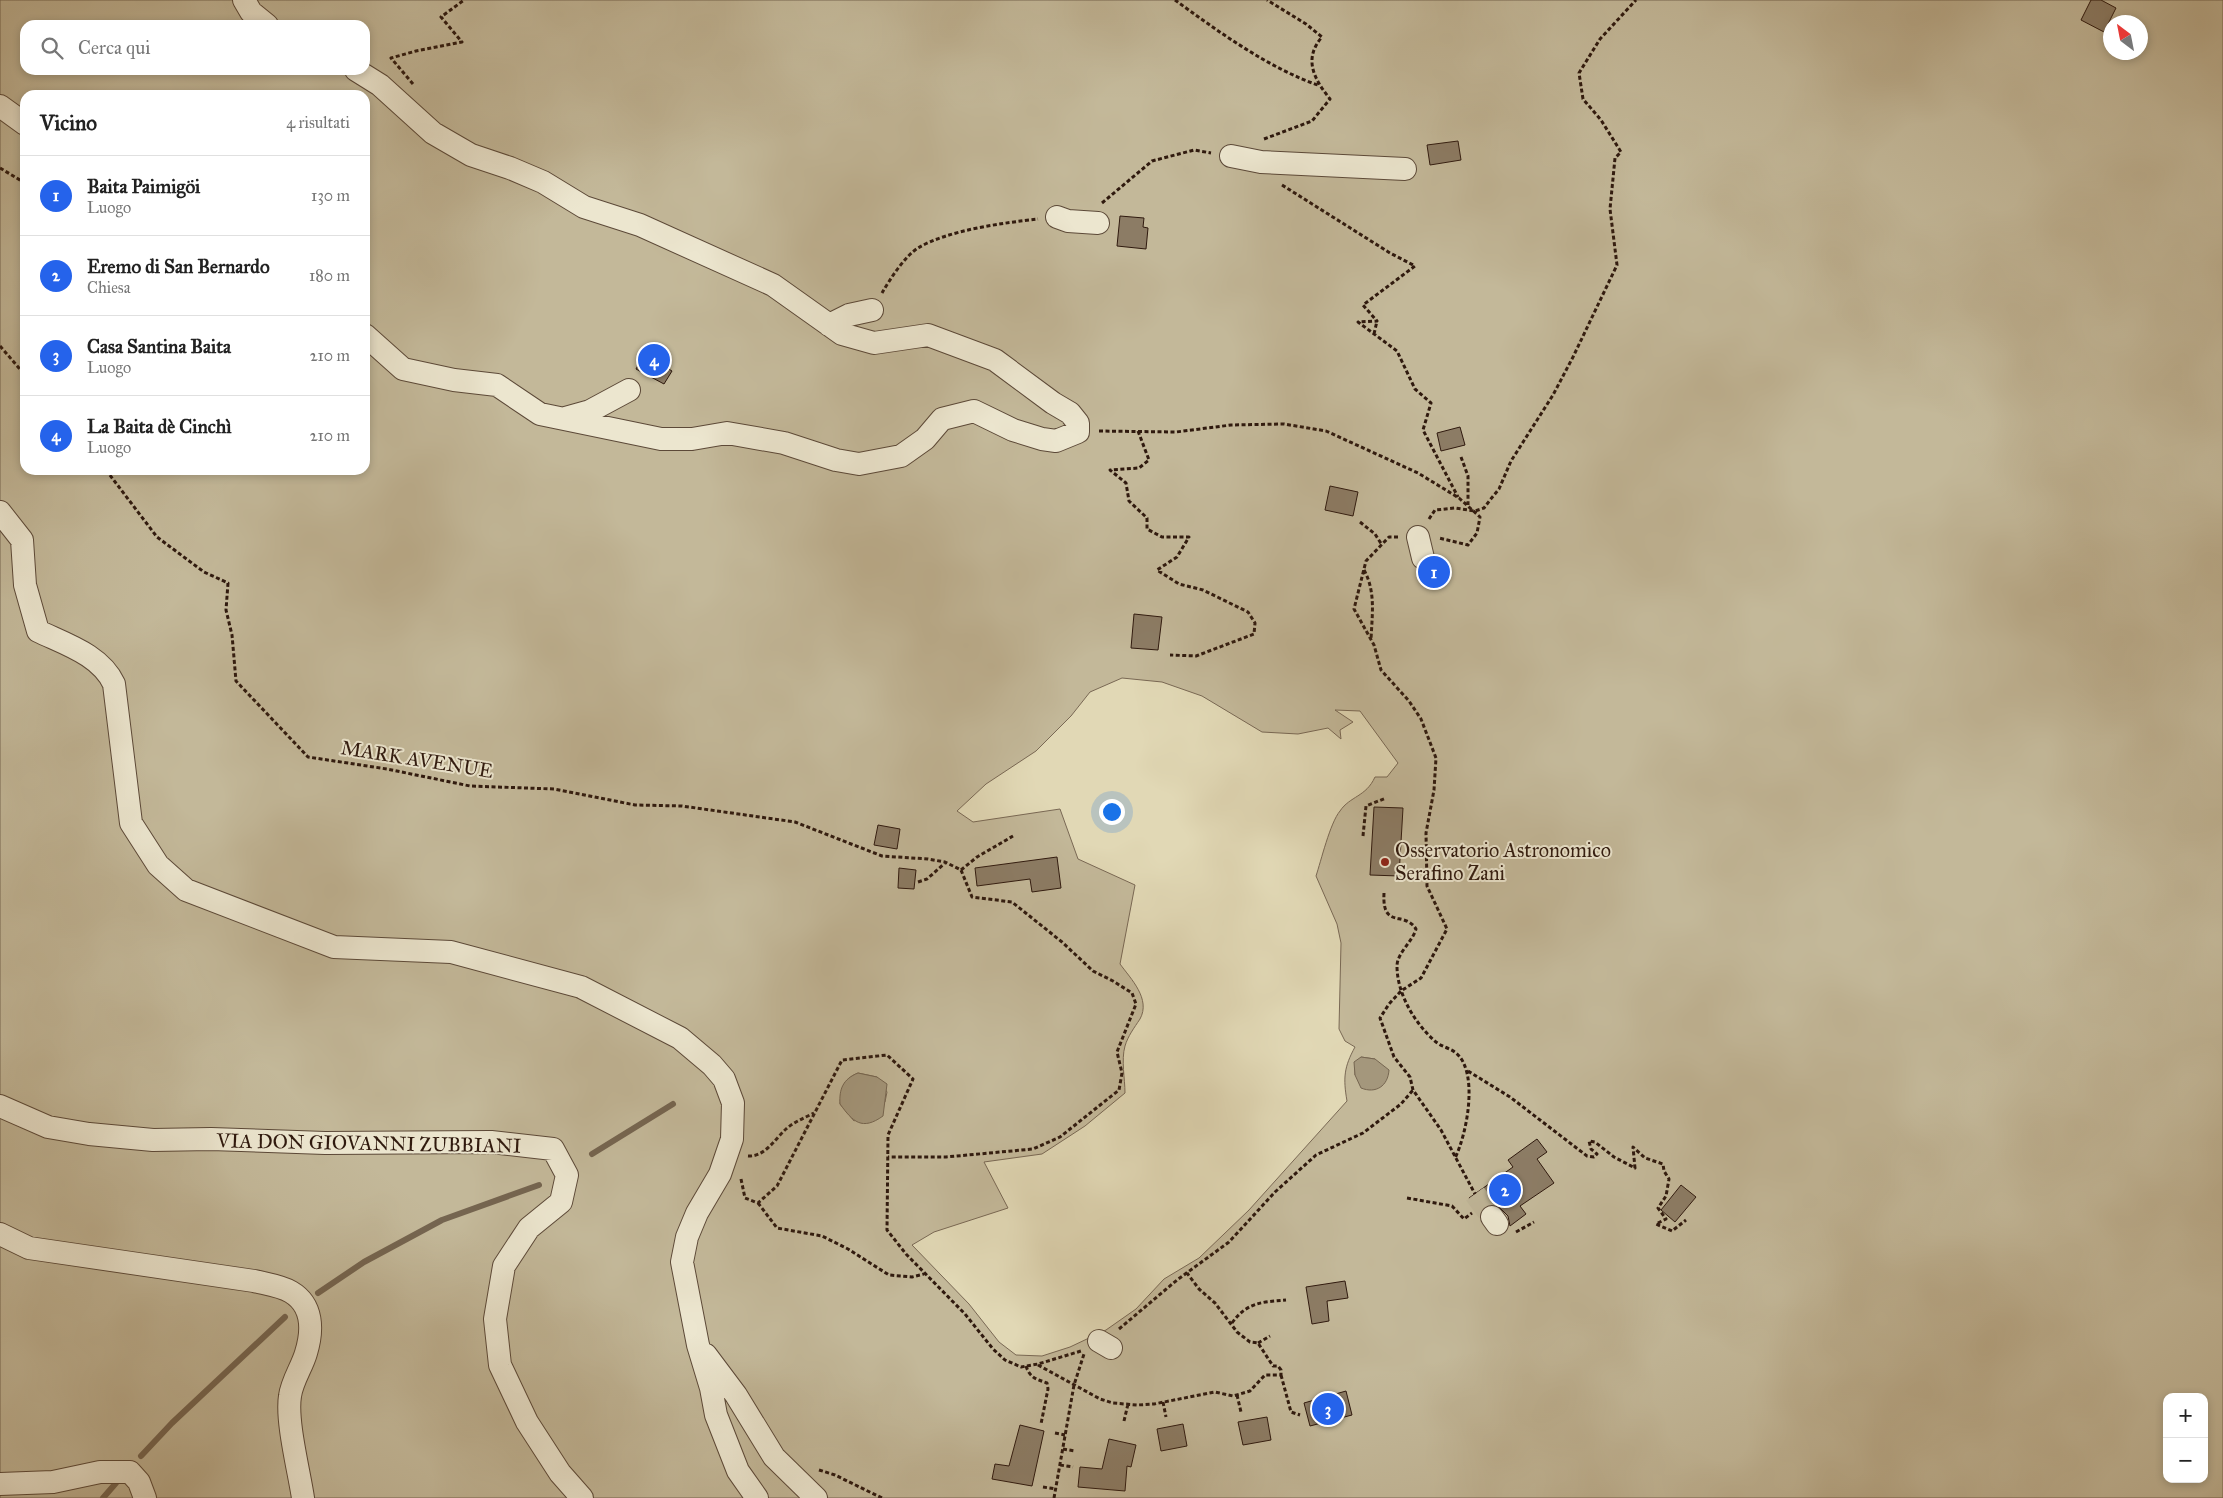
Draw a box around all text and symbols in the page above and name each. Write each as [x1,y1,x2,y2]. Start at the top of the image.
north arrow [2103,15,2148,60]
search box [20,20,370,75]
icon: search [38,34,66,62]
text: Cerca qui [78,36,150,59]
text: Vicino [40,110,97,136]
text: 4 risultati [286,113,350,132]
text: Baita Paimigöi [87,175,200,198]
text: 1 [53,186,59,205]
text: 130 m [311,186,350,205]
text: Luogo [87,198,131,217]
text: Eremo di San Bernardo [87,255,270,278]
text: 2 [52,266,60,285]
text: 180 m [309,266,350,285]
text: Chiesa [87,278,130,297]
text: Casa Santina Baita [87,335,231,358]
pin: 4 [638,341,670,379]
text: 3 [53,346,59,365]
text: 210 m [310,346,350,365]
text: Luogo [87,358,131,377]
text: La Baita dè Cinchì [87,415,232,438]
text: 4 [52,426,60,445]
text: 210 m [310,426,350,445]
text: Luogo [87,438,131,457]
pin: 1 [1418,553,1450,591]
street label: MARK AVENUE [339,735,495,783]
your location [1099,799,1125,825]
place label: Osservatorio Astronomico Serafino Zani [1395,838,1611,885]
marker: Osservatorio Astronomico Serafino Zani [1379,856,1391,868]
street label: VIA DON GIOVANNI ZUBBIANI [215,1128,522,1158]
pin: 2 [1489,1171,1521,1209]
pin: 3 [1312,1390,1344,1428]
map controls [2163,1393,2208,1483]
button: + [2163,1393,2208,1438]
button: − [2163,1438,2208,1483]

